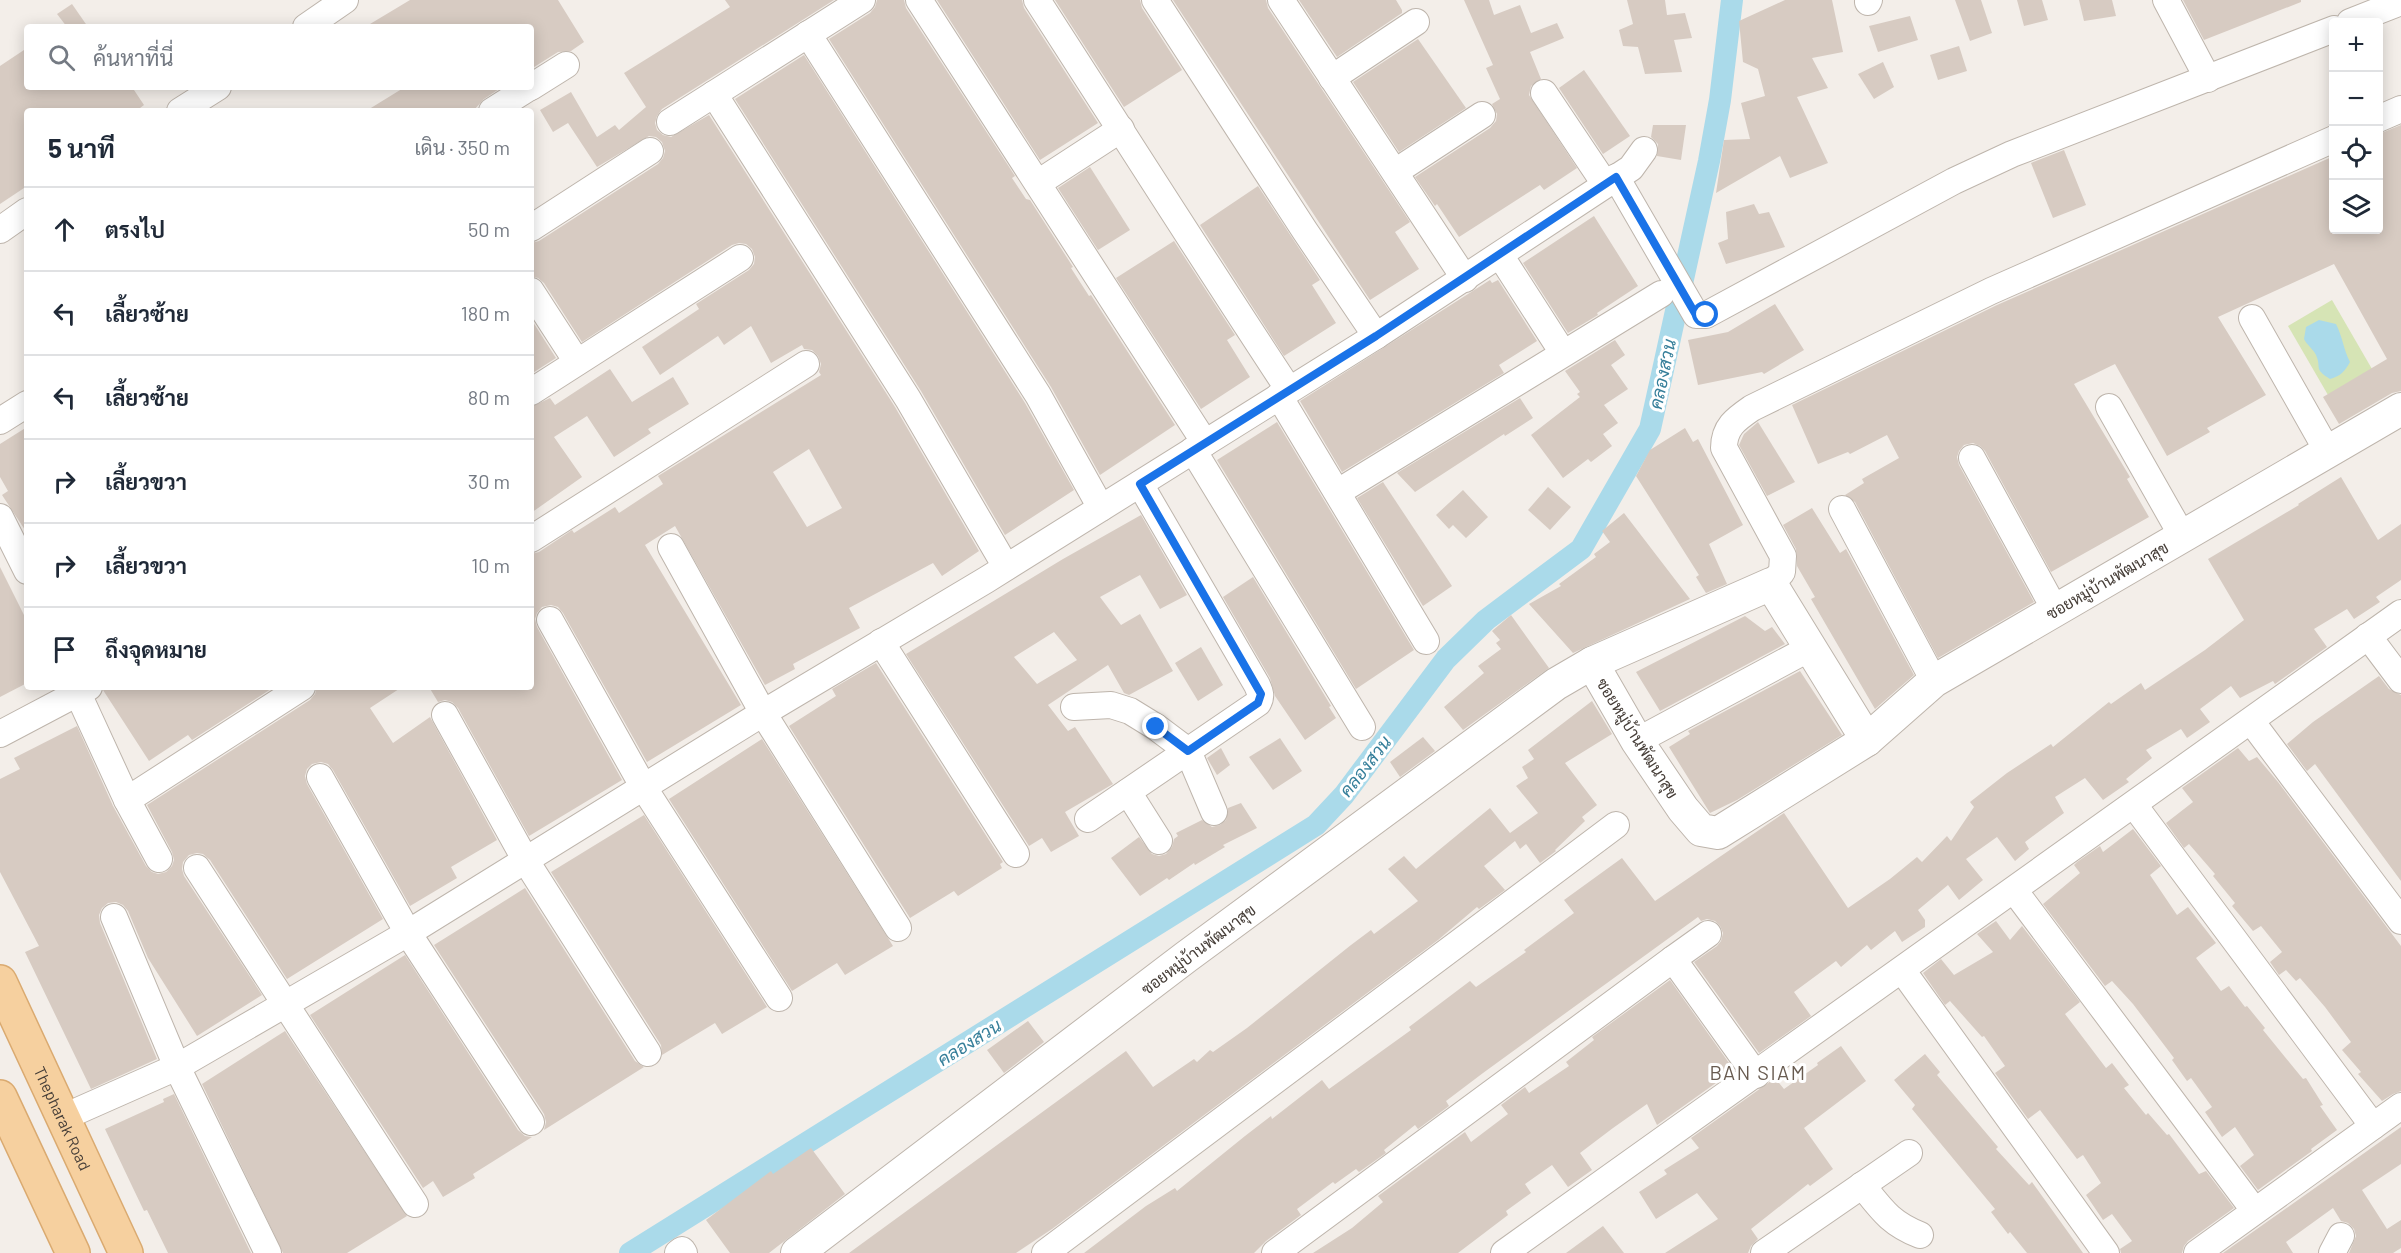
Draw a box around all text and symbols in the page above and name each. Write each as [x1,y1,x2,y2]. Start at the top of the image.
map controls [2329,18,2383,234]
button: + [2329,18,2383,72]
search box [24,24,534,90]
icon: search [45,41,78,74]
text: ค้นหาที่นี่ [93,44,173,70]
button: − [2329,72,2383,126]
button: locate [2329,126,2383,180]
text: 5 นาที [48,132,115,163]
text: เดิน · 350 m [415,135,510,159]
button: layers [2329,180,2383,234]
icon: ahead [48,213,81,246]
text: ตรงไป [105,216,165,242]
text: 50 m [468,217,510,241]
icon: left [48,297,81,330]
text: เลี้ยวซ้าย [105,300,189,326]
text: 180 m [461,301,510,325]
route start [1692,301,1718,327]
water label: คลองสวน [1644,336,1680,411]
icon: left [48,381,81,414]
text: เลี้ยวซ้าย [105,384,189,410]
text: 80 m [468,385,510,409]
icon: right [48,465,81,498]
text: เลี้ยวขวา [105,468,187,494]
text: 30 m [468,469,510,493]
street label: ซอยหมู่บ้านพัฒนาสุข [2042,537,2173,625]
icon: right [48,549,81,582]
text: เลี้ยวขวา [105,552,187,578]
text: 10 m [471,553,510,577]
icon: arrive [48,633,81,666]
text: ถึงจุดหมาย [105,636,207,662]
street label: ซอยหมู่บ้านพัฒนาสุข [1591,674,1683,803]
route end [1142,713,1168,739]
water label: คลองสวน [1334,731,1396,801]
street label: ซอยหมู่บ้านพัฒนาสุข [1137,900,1261,1001]
water label: คลองสวน [933,1014,1005,1070]
district label: BAN SIAM [1709,1060,1807,1084]
street label: Thepharak Road [31,1063,96,1173]

